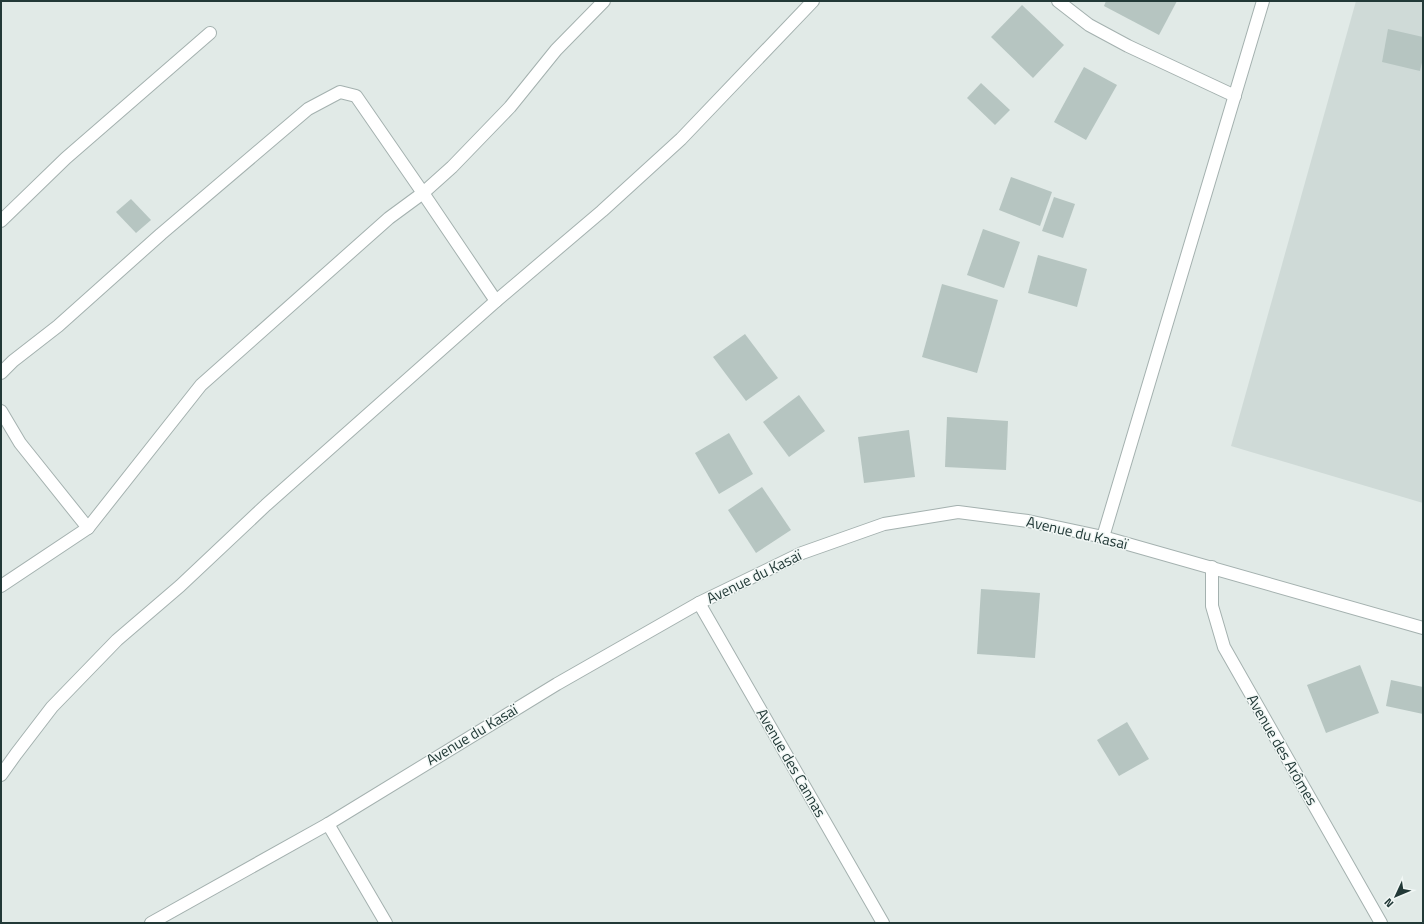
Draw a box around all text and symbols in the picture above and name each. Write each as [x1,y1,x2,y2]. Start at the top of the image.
street label: Avenue du Kasaï [1024,510,1131,555]
street label: Avenue du Kasaï [702,543,806,610]
street label: Avenue des Arômes [1241,690,1324,810]
street label: Avenue du Kasaï [422,698,523,771]
street label: Avenue des Cannas [751,704,832,821]
north arrow [1376,876,1416,916]
text: N [1380,895,1397,911]

